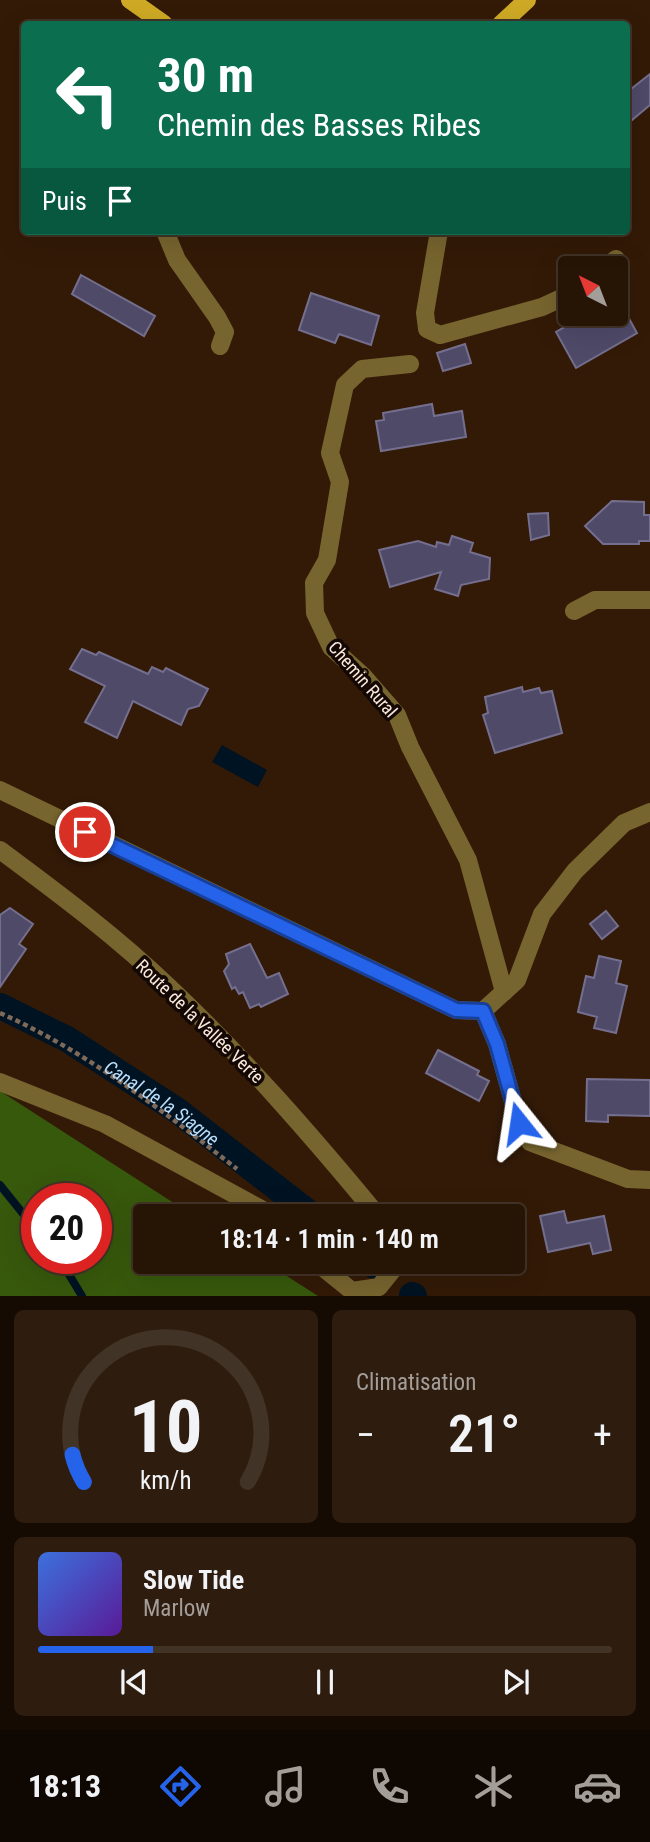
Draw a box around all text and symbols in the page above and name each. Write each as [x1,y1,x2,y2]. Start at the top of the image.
text: 30 m [157,47,254,104]
icon: left [42,49,133,140]
text: Chemin des Basses Ribes [157,106,481,144]
icon: arrive [101,182,139,220]
text: Puis [42,186,87,216]
north arrow [558,256,628,326]
map controls [558,256,628,326]
street label: Chemin Rural [324,637,402,721]
pin [55,802,115,862]
icon: arrive [66,813,104,851]
street label: Route de la Vallée Verte [132,955,268,1087]
water label: Canal de la Siagne [100,1055,224,1150]
position arrow [482,1086,556,1160]
speed limit sign: 20 [21,1183,112,1274]
text: 18:14 · 1 min · 140 m [219,1224,439,1254]
text: Climatisation [356,1369,476,1396]
text: 10 [129,1385,203,1471]
text: 21° [448,1404,520,1465]
text: − [356,1413,375,1457]
text: + [593,1413,612,1457]
text: km/h [140,1466,192,1495]
text: Slow Tide [143,1565,244,1595]
text: Marlow [143,1595,210,1622]
icon: previous [115,1663,153,1701]
icon: pause [306,1663,344,1701]
icon: next [497,1663,535,1701]
icon: directions [156,1762,205,1811]
icon: music [261,1762,310,1811]
icon: phone [365,1762,414,1811]
icon: climate [469,1762,518,1811]
icon: car [573,1762,622,1811]
text: 18:13 [28,1767,101,1805]

